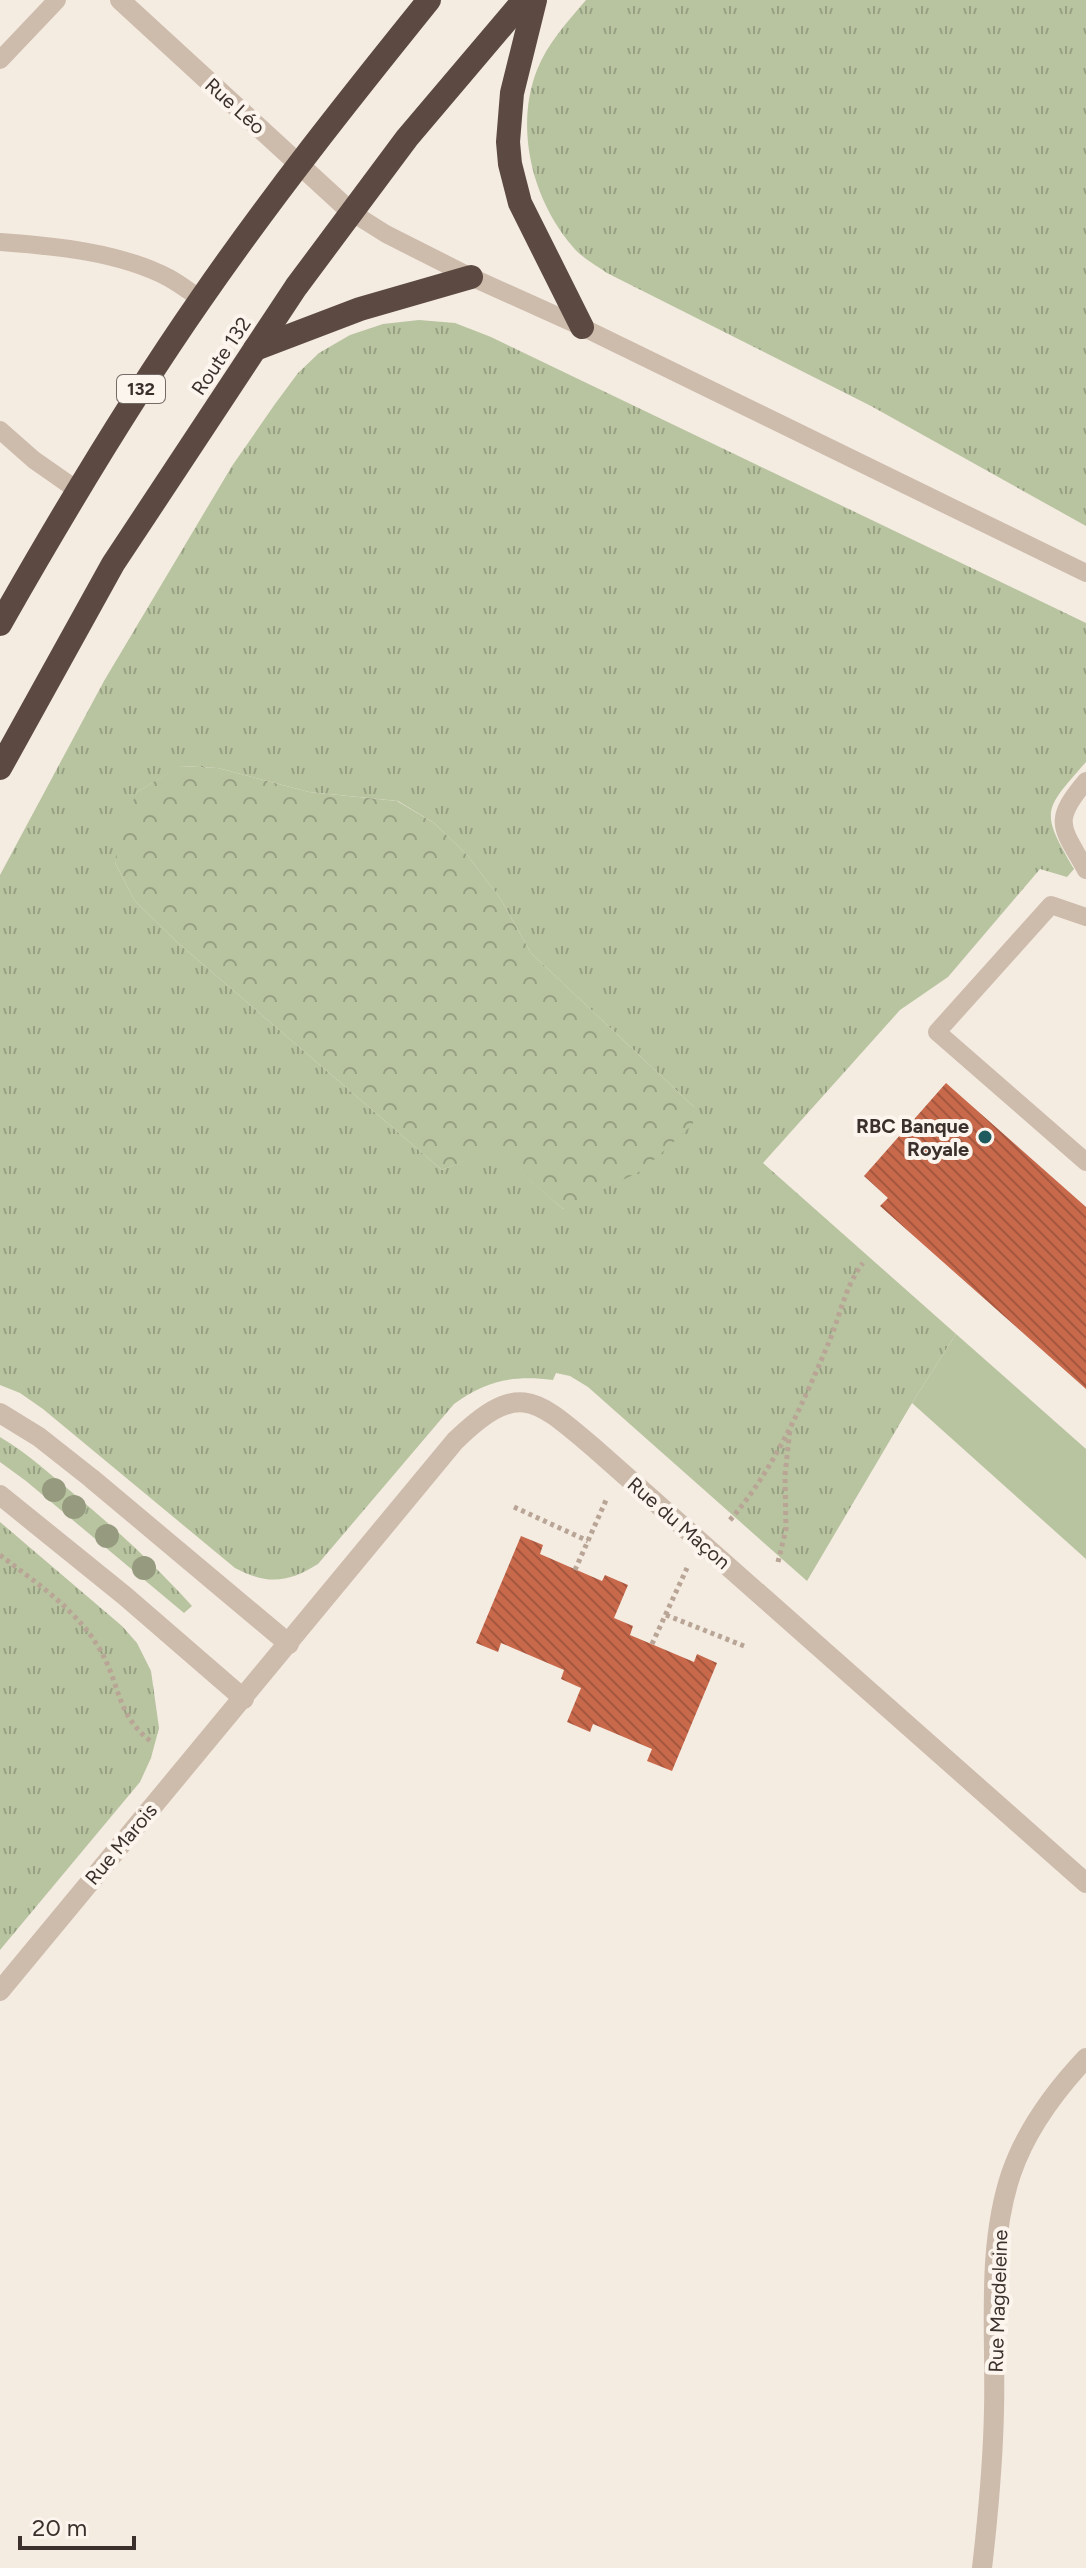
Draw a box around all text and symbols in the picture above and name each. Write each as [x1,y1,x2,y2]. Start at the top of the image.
street label: Rue Léo [200,73,270,139]
street label: Route 132 [186,312,256,400]
road number: 132 [117,375,165,403]
place label: RBC Banque Royale [856,1114,969,1161]
marker: RBC Banque Royale [976,1128,994,1146]
street label: Rue du Maçon [623,1472,735,1574]
street label: Rue Marois [80,1798,162,1890]
street label: Rue Magdeleine [984,2229,1012,2373]
scale bar [20,2500,134,2550]
text: 20 m [32,2513,87,2542]

